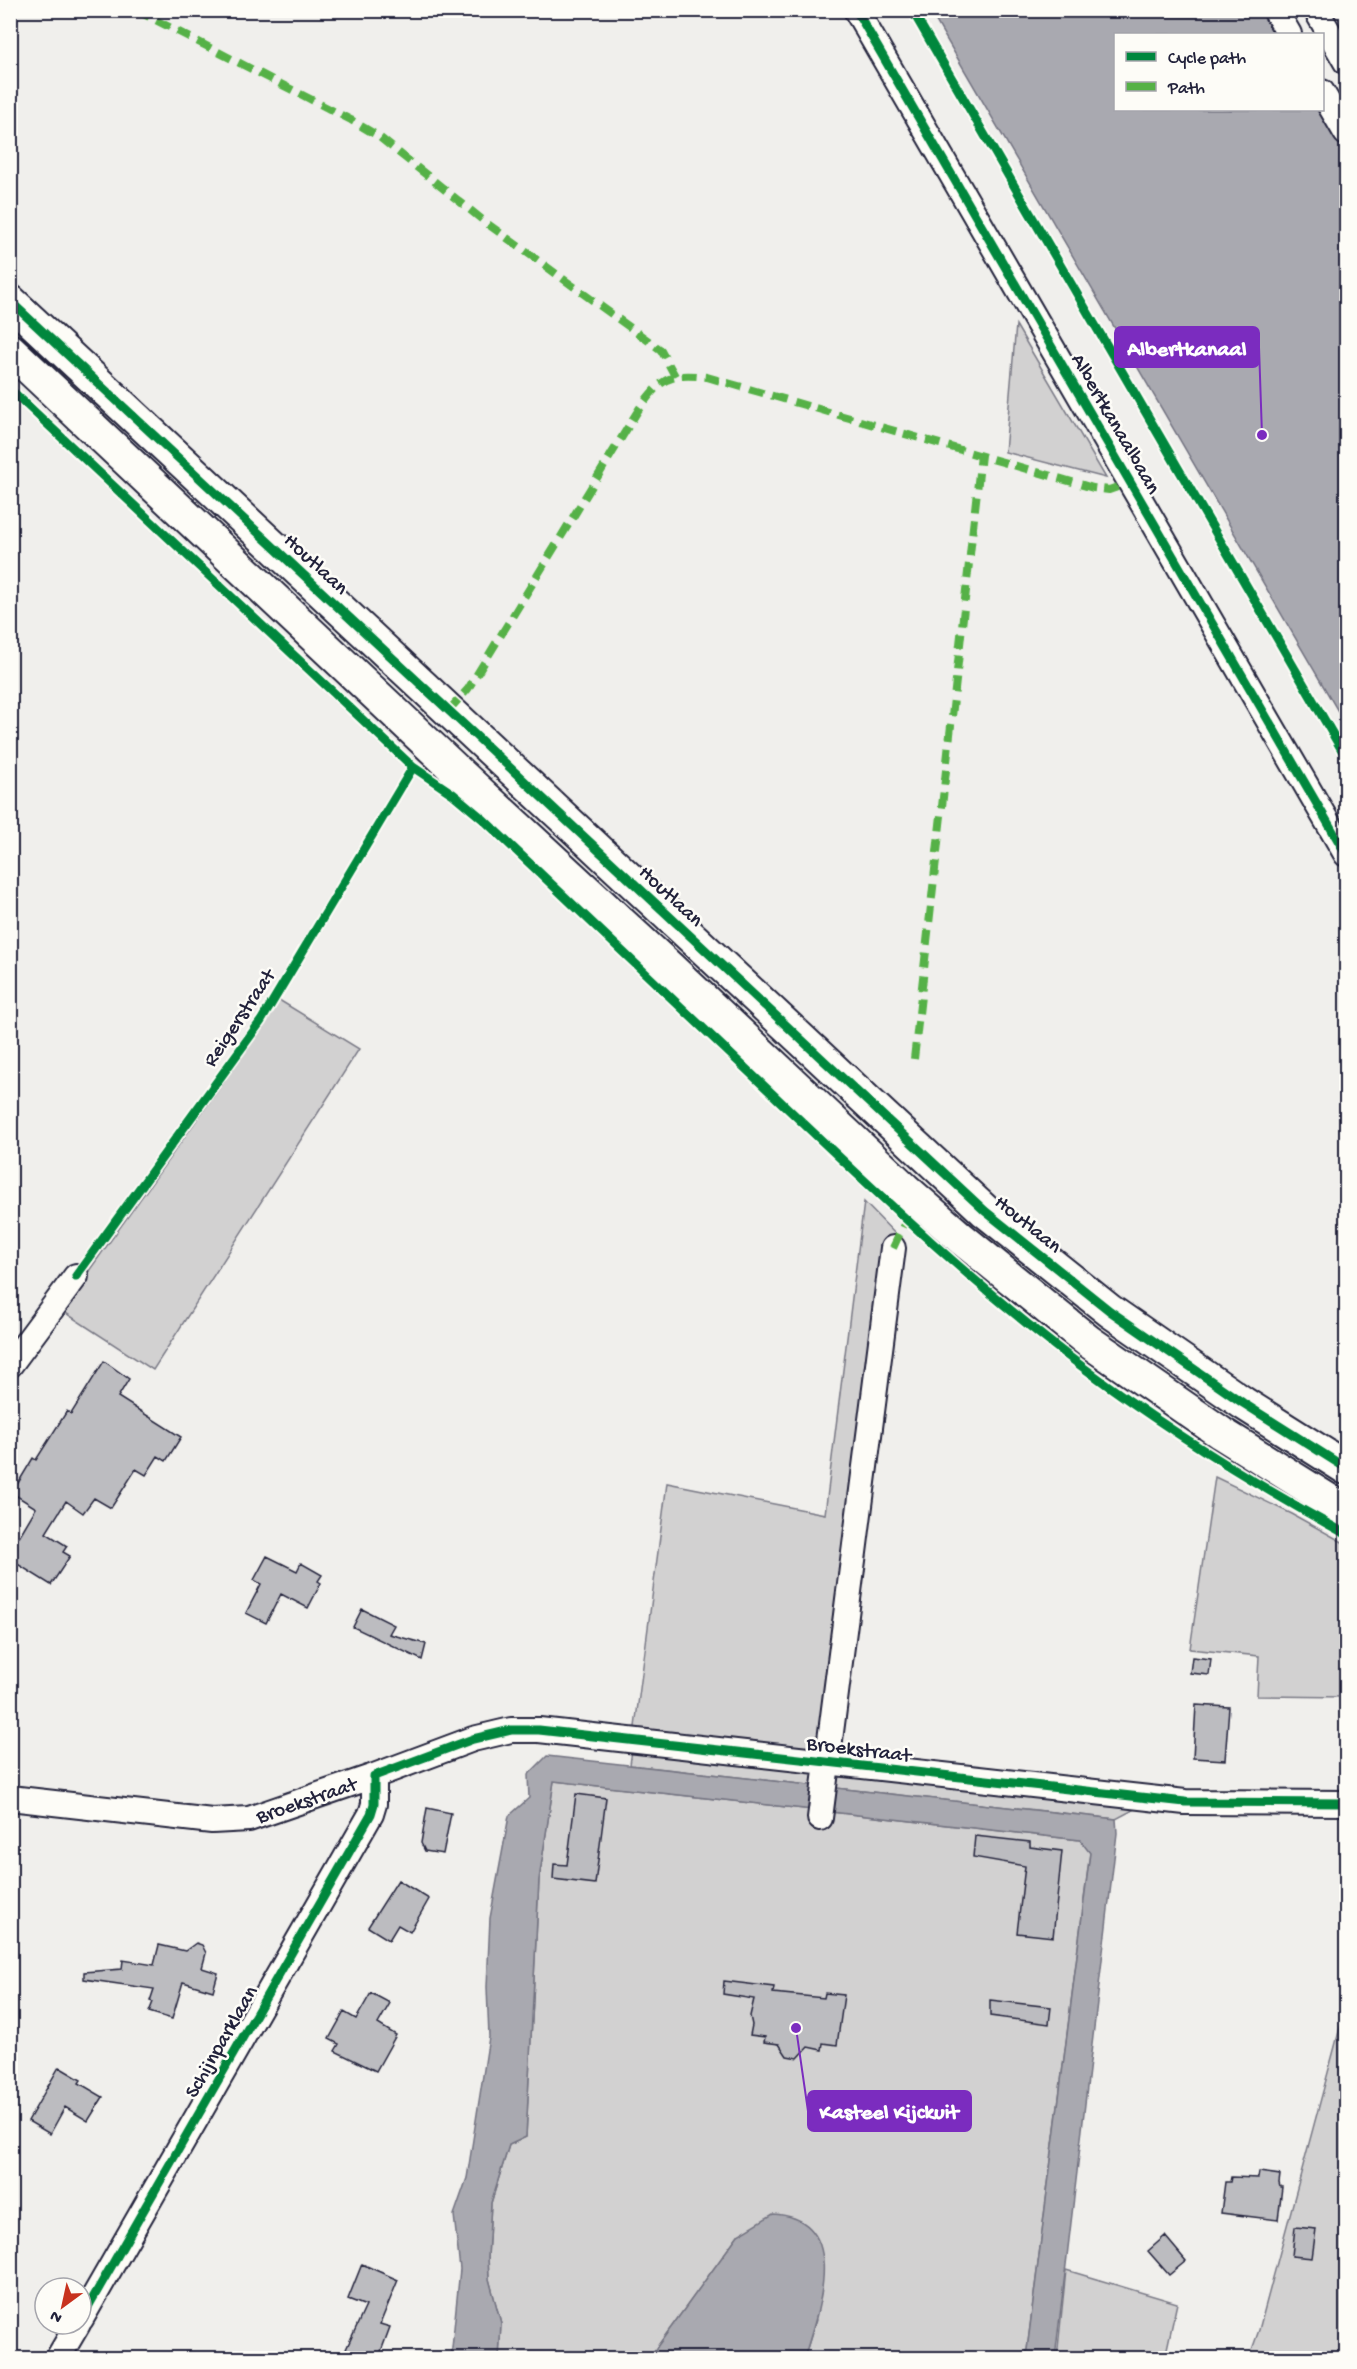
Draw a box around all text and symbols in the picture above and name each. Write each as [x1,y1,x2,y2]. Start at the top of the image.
legend [1114,33,1324,111]
text: Cycle path [1168,49,1246,70]
text: Path [1167,79,1205,100]
callout: Albertkanaal [1115,327,1259,367]
text: Albertkanaal [1126,338,1247,364]
street label: Albertkanaalbaan [1064,350,1164,500]
street label: Houtlaan [277,529,352,602]
street label: Houtlaan [632,861,707,934]
street label: Reigerstraat [199,963,284,1072]
street label: Houtlaan [988,1191,1065,1260]
street label: Broekstraat [804,1733,915,1771]
street label: Broekstraat [253,1773,363,1832]
street label: Schijnparklaan [181,1982,265,2103]
callout: Kasteel Kijckuit [808,2091,971,2131]
text: Kasteel Kijckuit [819,2101,960,2127]
north arrow [33,2276,93,2336]
text: N [47,2305,66,2326]

